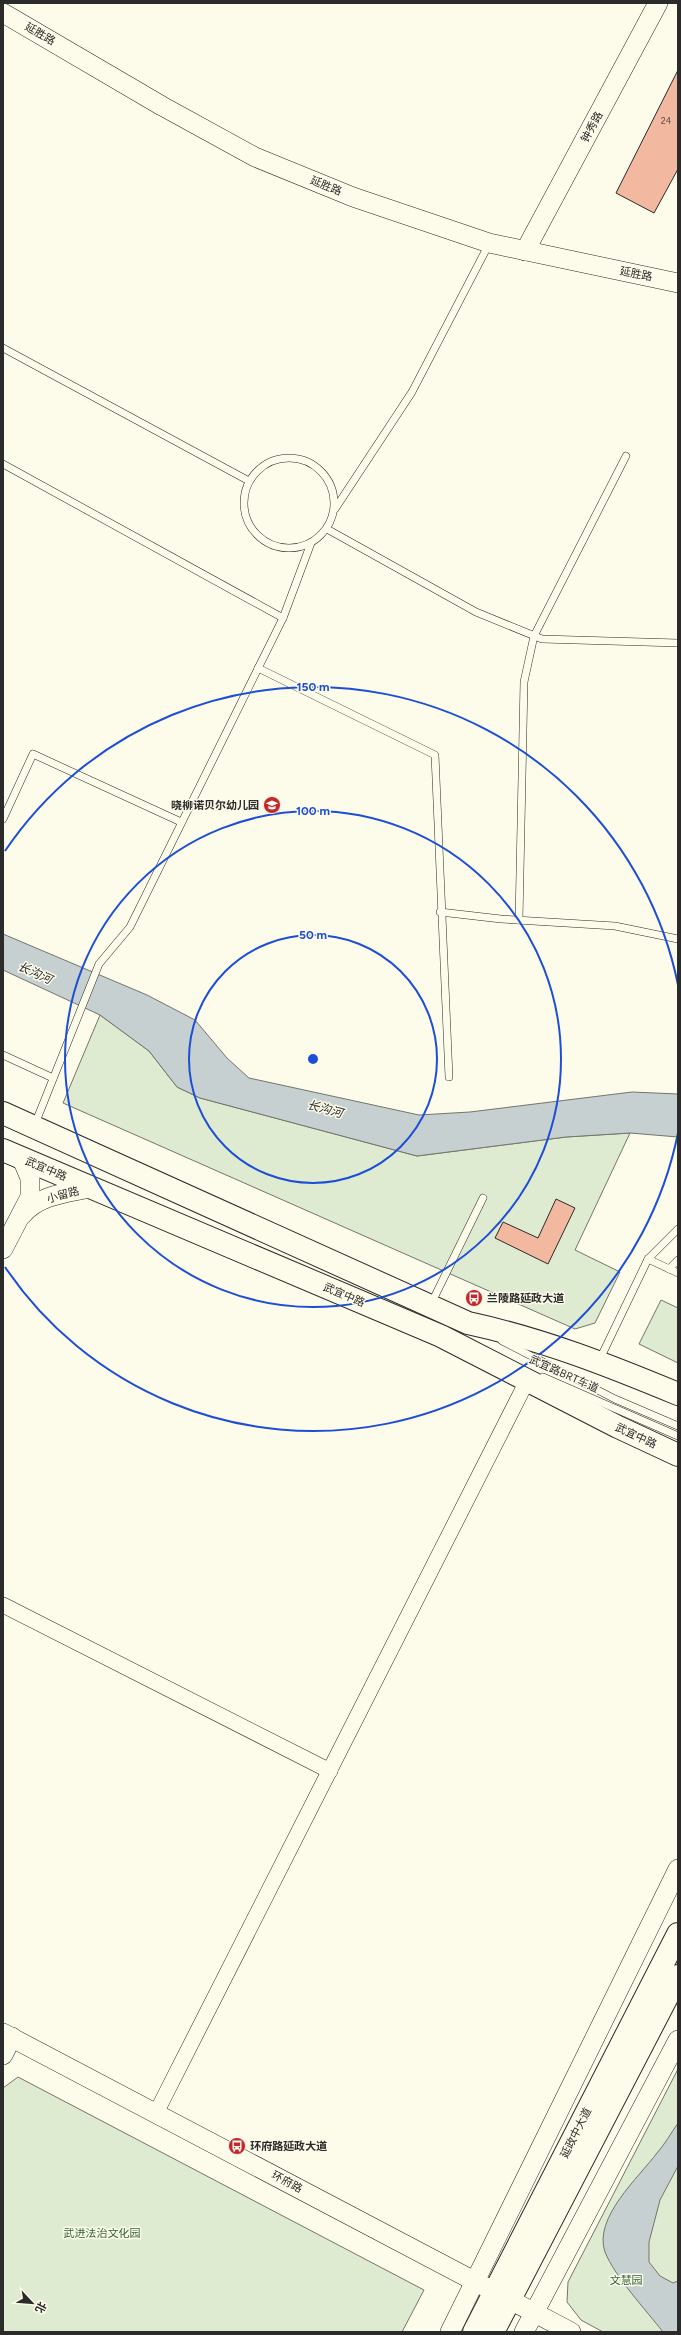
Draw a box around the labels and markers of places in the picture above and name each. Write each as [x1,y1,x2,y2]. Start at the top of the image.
school or university icon: 晓柳诺贝尔幼儿园 [262,795,282,815]
place label: 晓柳诺贝尔幼儿园 [171,799,259,812]
centre of rings [306,1052,320,1066]
bus stop icon: 兰陵路延政大道 [464,1288,484,1308]
place label: 兰陵路延政大道 [487,1292,564,1305]
bus stop icon: 环府路延政大道 [227,2136,247,2156]
place label: 环府路延政大道 [250,2140,327,2153]

